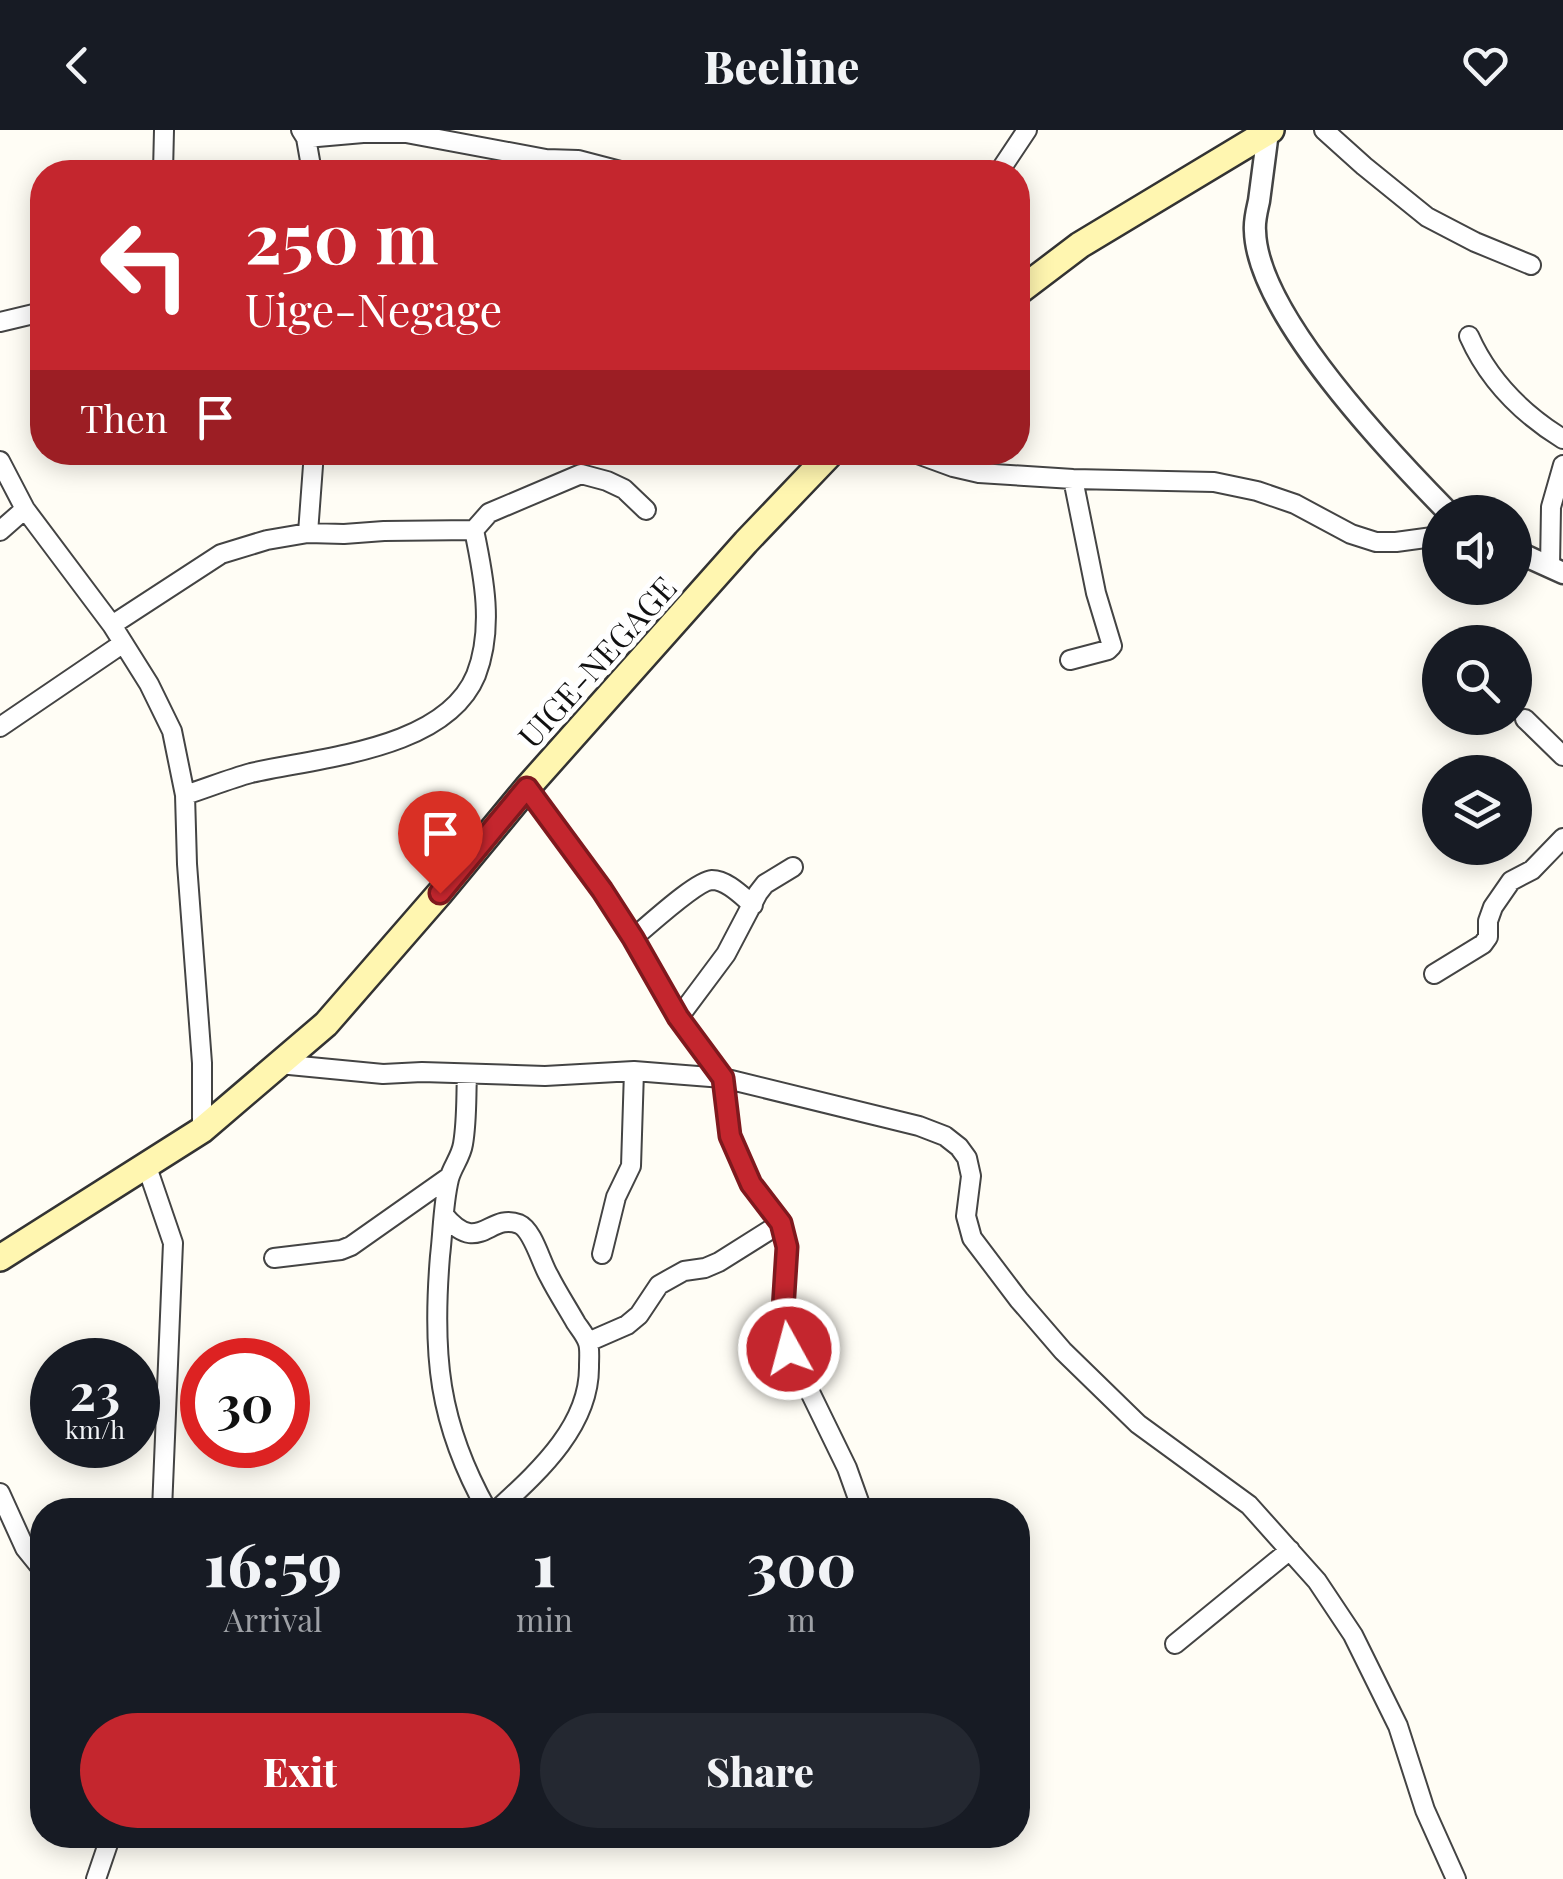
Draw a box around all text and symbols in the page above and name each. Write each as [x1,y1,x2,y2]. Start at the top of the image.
text: Beeline [704,35,859,95]
icon: back [50,38,105,93]
icon: heart [1458,38,1513,93]
text: 250 m [245,188,439,282]
icon: left [80,200,210,330]
text: Uige-Negage [245,278,502,338]
icon: arrive [188,390,243,445]
text: Then [80,392,168,443]
map controls [1422,495,1532,865]
button: sound [1422,495,1532,605]
street label: UIGE-NEGAGE [507,566,685,756]
button: search [1422,625,1532,735]
button: layers [1422,755,1532,865]
pin [398,791,483,894]
icon: arrive [413,806,468,861]
position arrow [737,1297,841,1401]
speed limit sign: 30 [180,1338,310,1468]
text: 23 [70,1357,120,1424]
text: km/h [65,1412,125,1445]
text: 16:59 [204,1522,342,1602]
text: 1 [533,1522,556,1602]
text: 300 [747,1522,856,1602]
text: Arrival [224,1597,322,1640]
text: min [516,1597,573,1640]
text: m [787,1597,816,1640]
button: Exit [80,1713,520,1828]
button: Share [540,1713,980,1828]

